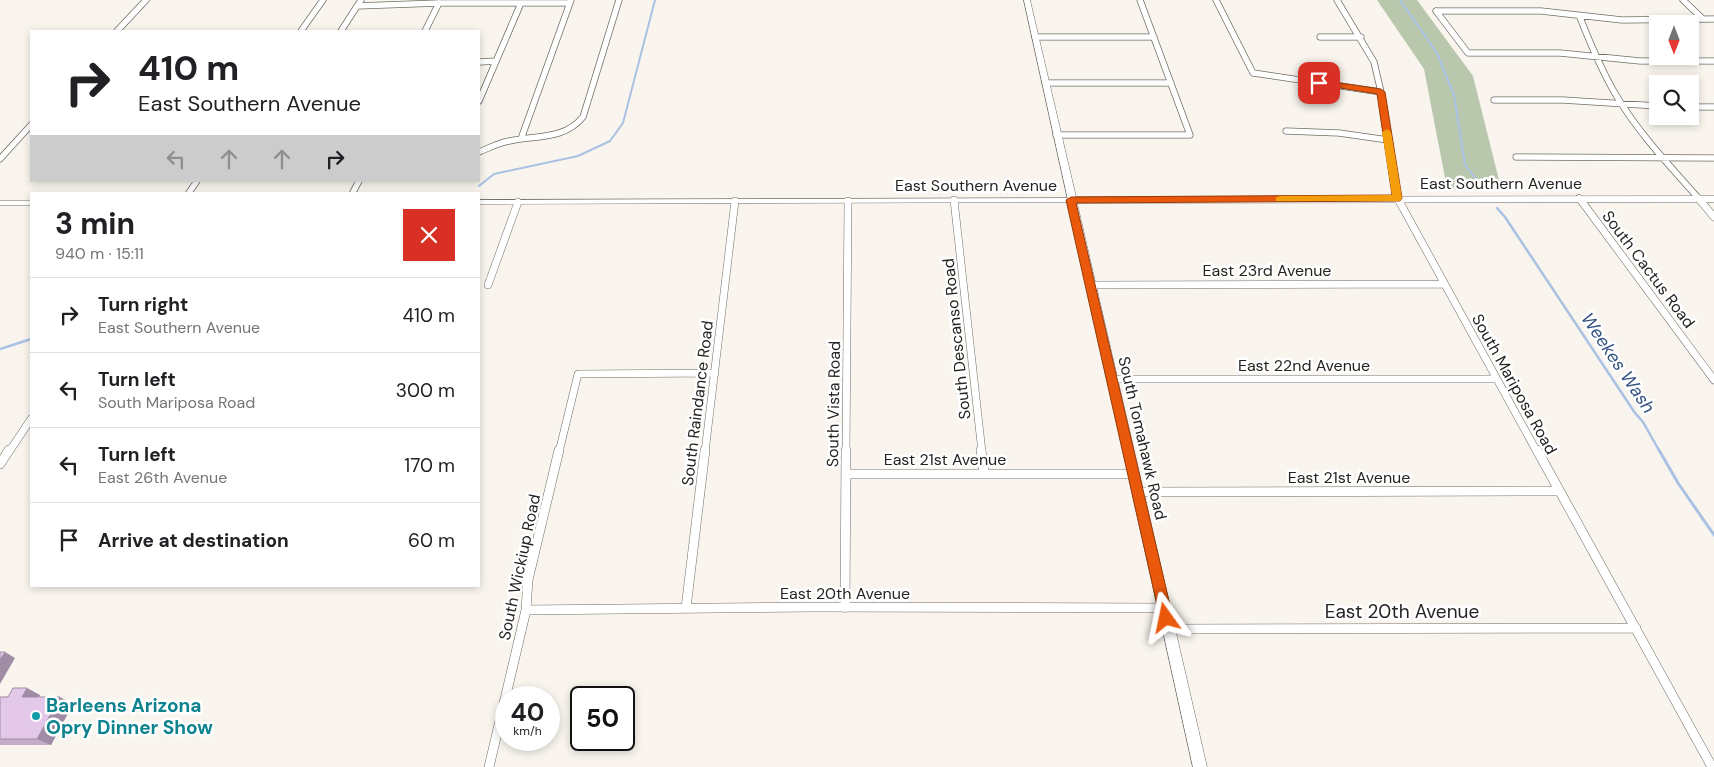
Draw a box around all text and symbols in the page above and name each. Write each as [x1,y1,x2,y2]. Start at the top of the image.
north arrow [1649,15,1699,65]
map controls [1649,15,1699,125]
text: 410 m [138,45,239,91]
icon: right [55,50,120,115]
pin [1298,62,1340,104]
icon: arrive [1305,69,1333,97]
button: search [1649,75,1699,125]
text: East Southern Avenue [138,89,361,118]
icon: left [162,145,190,173]
icon: ahead [215,145,243,173]
icon: ahead [268,145,296,173]
icon: right [321,145,349,173]
street label: East Southern Avenue [1420,173,1582,194]
street label: East Southern Avenue [895,175,1057,196]
text: 3 min [55,204,135,243]
street label: South Cactus Road [1598,206,1700,332]
button: close [403,209,455,261]
text: 940 m · 15:11 [55,243,144,264]
street label: South Descanso Road [938,257,975,421]
street label: East 23rd Avenue [1203,260,1331,281]
text: Turn right [98,292,188,317]
icon: right [55,301,83,329]
text: 410 m [403,303,455,328]
water label: Weekes Wash [1575,308,1661,418]
street label: South Mariposa Road [1467,310,1562,458]
text: East Southern Avenue [98,317,260,338]
street label: South Raindance Road [677,319,718,487]
street label: South Vista Road [822,341,845,467]
street label: South Tomahawk Road [1113,354,1172,522]
street label: East 22nd Avenue [1238,355,1370,376]
text: Turn left [98,367,176,392]
icon: left [55,376,83,404]
text: 300 m [396,378,455,403]
text: South Mariposa Road [98,392,255,413]
text: Turn left [98,442,176,467]
street label: East 21st Avenue [884,449,1006,470]
icon: left [55,451,83,479]
text: 170 m [404,453,455,478]
text: East 26th Avenue [98,467,227,488]
street label: East 21st Avenue [1288,467,1410,488]
street label: South Wickiup Road [494,492,545,642]
icon: arrive [55,526,83,554]
text: Arrive at destination [98,528,289,553]
text: 60 m [408,528,455,553]
street label: East 20th Avenue [780,583,910,604]
position arrow [1139,591,1191,643]
street label: East 20th Avenue [1325,599,1479,624]
speed limit sign: 50 [570,686,635,751]
place label: Barleens Arizona Opry Dinner Show [46,693,213,740]
text: 40 [511,696,544,729]
marker: Barleens Arizona Opry Dinner Show [30,710,42,722]
text: km/h [513,723,542,739]

